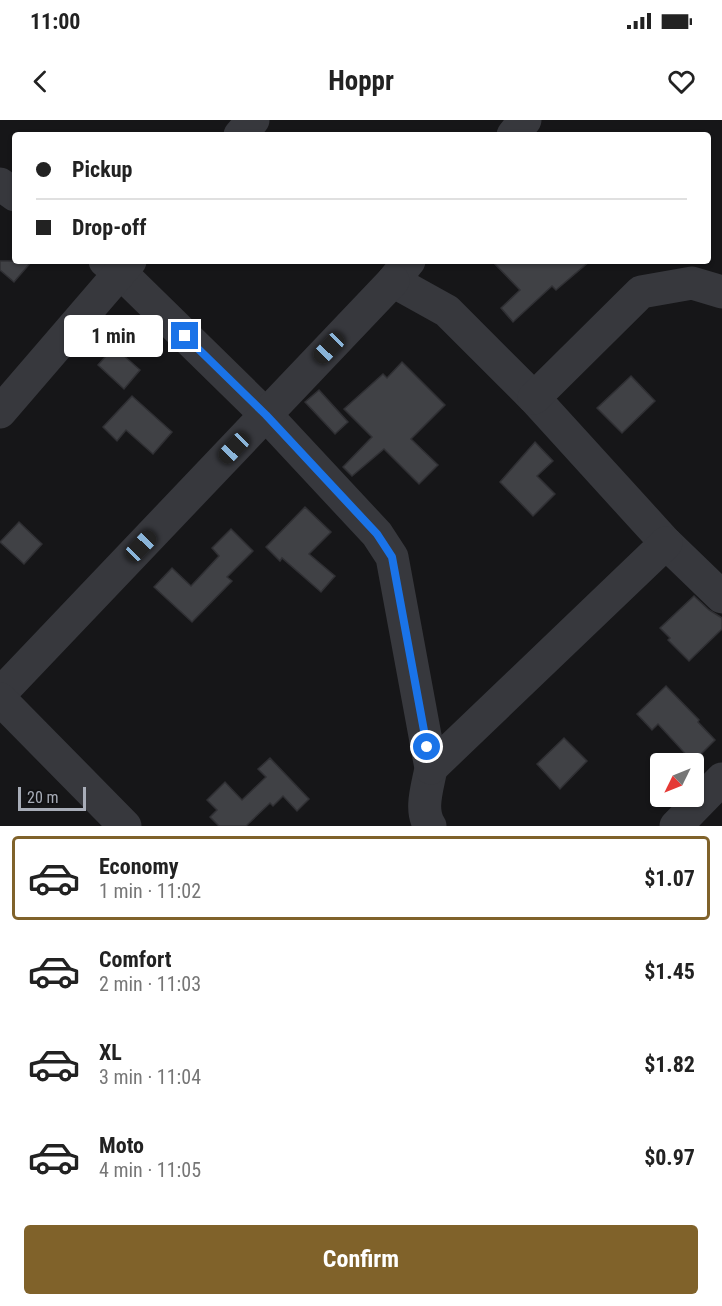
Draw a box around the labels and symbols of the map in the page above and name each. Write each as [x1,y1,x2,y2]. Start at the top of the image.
callout: 1 min [65,315,164,357]
route end [171,322,198,349]
car [310,329,348,367]
car [215,429,253,467]
car [122,527,160,565]
route start [413,733,440,760]
north arrow [650,753,704,807]
scale bar [18,784,86,812]

